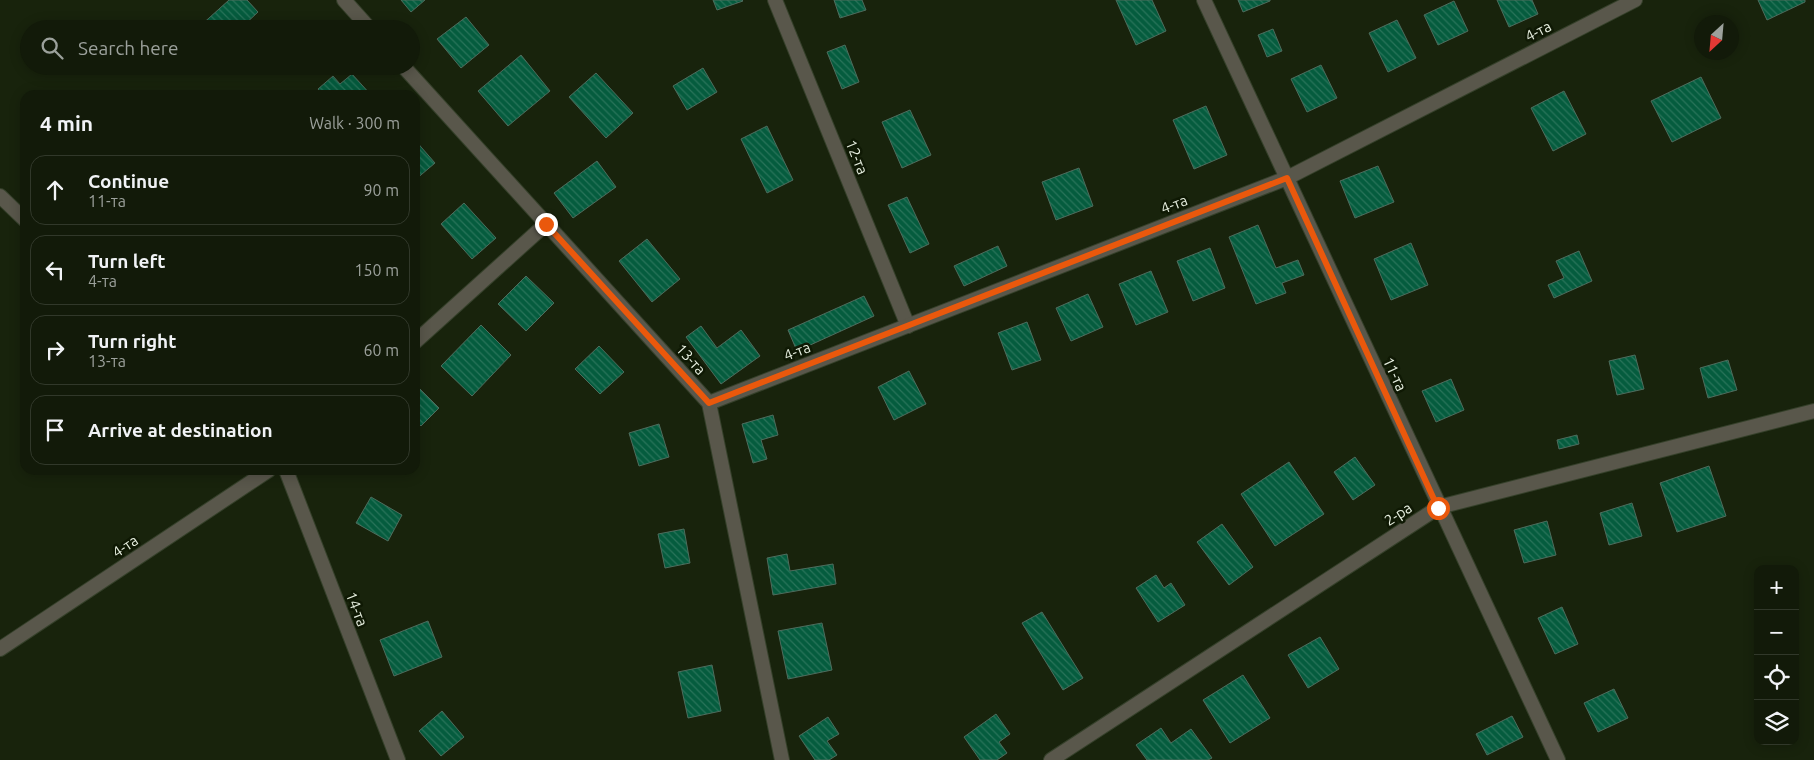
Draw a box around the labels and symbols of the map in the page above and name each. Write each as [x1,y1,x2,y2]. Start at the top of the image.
north arrow [1694,15,1739,60]
street label: 4-та [1522,17,1554,45]
street label: 12-та [842,137,872,177]
street label: 4-та [1158,191,1190,217]
route end [535,213,558,236]
street label: 4-та [781,338,813,364]
street label: 13-та [673,340,709,378]
street label: 11-та [1380,354,1410,394]
route start [1427,497,1450,520]
street label: 2-ра [1381,499,1415,529]
street label: 4-та [109,531,141,561]
street label: 14-та [343,589,371,629]

